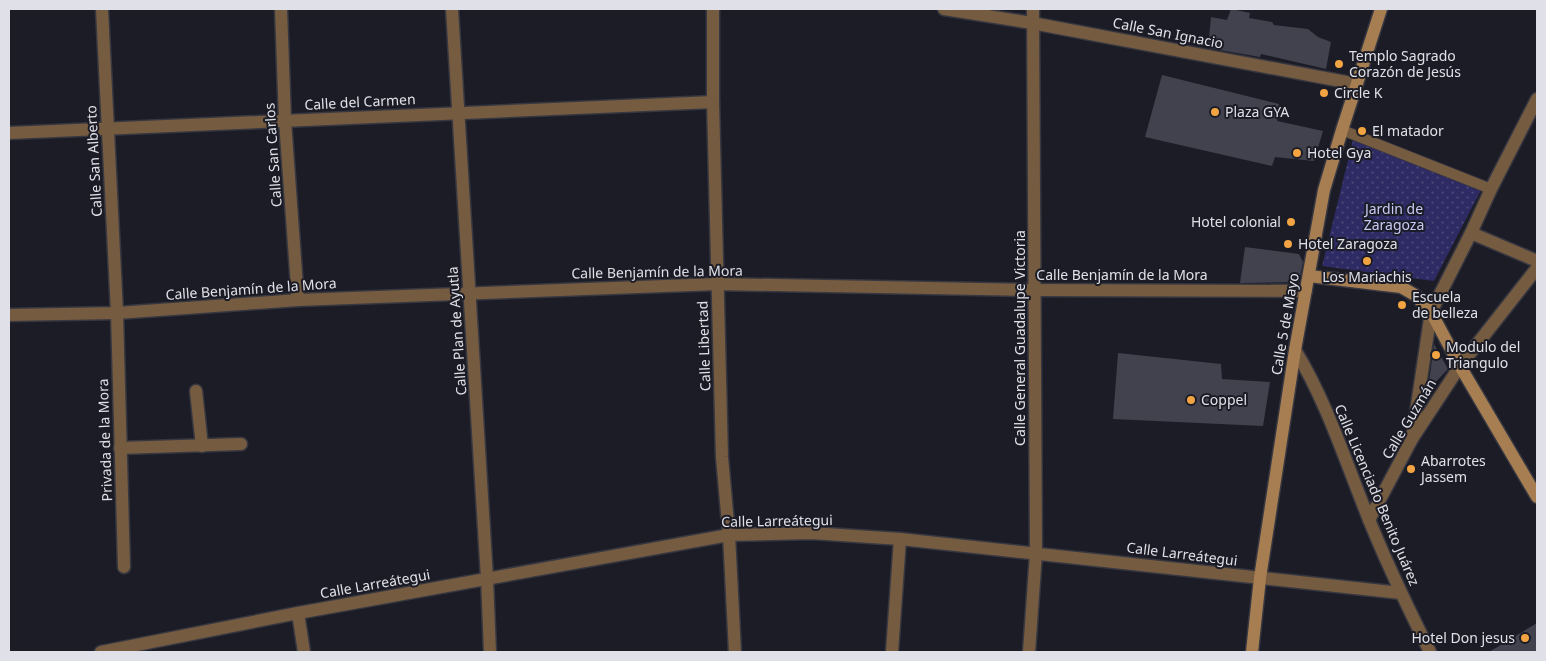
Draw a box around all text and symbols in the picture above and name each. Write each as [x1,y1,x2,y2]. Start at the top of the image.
street label: Calle San Ignacio [1111,13,1225,53]
place label: Templo Sagrado Corazón de Jesús [1349,46,1461,81]
marker: Templo Sagrado Corazón de Jesús [1333,58,1345,70]
place label: Circle K [1334,83,1383,102]
marker: Circle K [1318,87,1330,99]
street label: Calle del Carmen [304,89,416,114]
street label: Calle San Carlos [259,102,286,208]
place label: Plaza GYA [1225,102,1289,121]
street label: Calle San Alberto [81,105,106,217]
marker: Plaza GYA [1209,106,1221,118]
place label: El matador [1372,121,1444,140]
marker: El matador [1356,125,1368,137]
place label: Hotel Gya [1307,143,1371,162]
marker: Hotel Gya [1291,147,1303,159]
park label: Jardin de Zaragoza [1363,199,1424,234]
place label: Hotel colonial [1191,212,1281,231]
marker: Hotel colonial [1285,216,1297,228]
street label: Calle General Guadalupe Victoria [1010,230,1029,446]
place label: Hotel Zaragoza [1298,234,1398,253]
marker: Hotel Zaragoza [1282,238,1294,250]
marker: Los Mariachis [1361,255,1373,267]
street label: Calle Benjamín de la Mora [571,261,743,282]
street label: Calle Benjamín de la Mora [1036,265,1208,284]
street label: Calle Plan de Ayutla [443,266,470,396]
place label: Los Mariachis [1322,267,1412,286]
street label: Calle 5 de Mayo [1266,271,1303,376]
street label: Calle Benjamín de la Mora [165,273,337,304]
place label: Escuela de belleza [1412,287,1478,322]
marker: Escuela de belleza [1396,299,1408,311]
street label: Calle Libertad [692,301,715,391]
place label: Modulo del Triangulo [1446,337,1520,372]
marker: Modulo del Triangulo [1430,349,1442,361]
street label: Calle Guzmán [1377,375,1440,462]
street label: Privada de la Mora [93,378,116,502]
place label: Coppel [1201,390,1247,409]
marker: Coppel [1185,394,1197,406]
street label: Calle Licenciado Benito Juárez [1331,401,1424,589]
place label: Abarrotes Jassem [1419,451,1486,486]
marker: Abarrotes Jassem [1405,463,1417,475]
street label: Calle Larreátegui [721,510,833,531]
street label: Calle Larreátegui [1126,537,1239,570]
street label: Calle Larreátegui [318,564,431,603]
place label: Hotel Don jesus [1411,628,1515,647]
marker: Hotel Don jesus [1519,632,1531,644]

